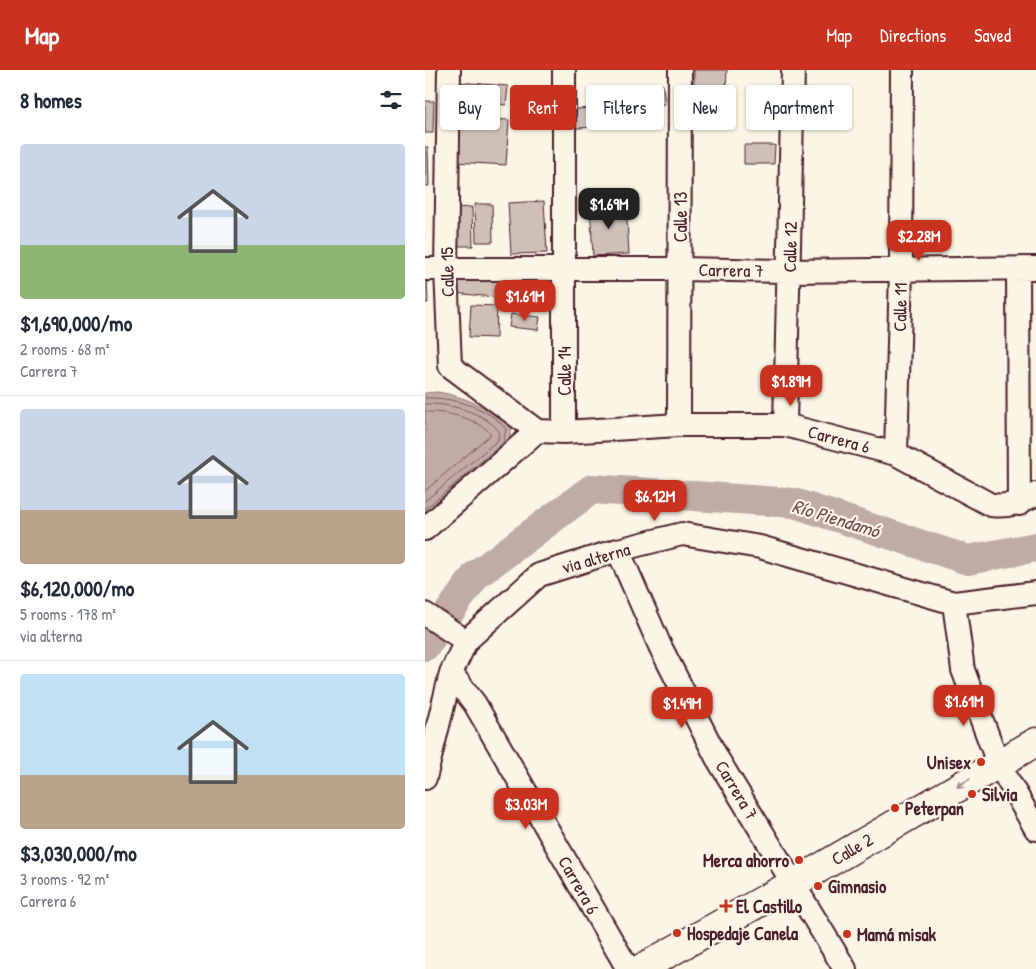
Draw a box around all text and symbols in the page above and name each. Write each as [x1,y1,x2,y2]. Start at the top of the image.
text: Map [25,19,59,51]
text: Map [827,23,852,48]
text: Directions [880,23,946,48]
text: Saved [974,23,1011,48]
chip: Buy [440,85,500,130]
chip: Rent [510,85,576,130]
chip: Filters [586,85,664,130]
chip: New [674,85,736,130]
chip: Apartment [746,85,852,130]
text: 8 homes [20,86,82,115]
icon: filters [377,86,405,114]
icon: home [168,176,258,266]
pin: $1.69M [568,188,650,230]
street label: Calle 13 [668,192,693,242]
text: $1.69M [589,193,629,215]
pin: $2.28M [878,220,960,262]
street label: Calle 12 [777,221,803,273]
text: $2.28M [898,225,940,247]
street label: Calle 15 [434,246,460,297]
street label: Carrera 7 [698,257,764,283]
pin: $1.61M [484,280,566,322]
street label: Calle 11 [887,282,913,332]
text: $1.61M [505,285,545,307]
text: $1,690,000/mo [20,309,132,338]
text: 2 rooms · 68 m² [20,338,109,360]
street label: Calle 14 [552,346,577,396]
text: Carrera 7 [20,360,78,382]
pin: $1.89M [750,364,832,407]
text: $1.89M [771,370,811,392]
street label: Carrera 6 [805,419,873,459]
icon: home [168,442,258,532]
pin: $6.12M [614,480,696,522]
text: $6.12M [635,485,675,507]
water label: Río Piendamó [789,492,884,544]
street label: via alterna [559,536,633,580]
text: $6,120,000/mo [20,574,134,603]
text: 5 rooms · 178 m² [20,603,116,625]
text: via alterna [20,625,82,647]
pin: $1.61M [923,684,1005,727]
pin: $1.49M [641,686,723,729]
text: $1.61M [944,690,984,712]
text: $1.49M [663,692,701,714]
icon: home [168,707,258,797]
place label: Unisex [927,750,971,775]
street label: Carrera 7 [710,756,764,824]
marker: Unisex [975,756,987,768]
one-way arrow [956,778,971,788]
place label: Silvia [982,782,1018,807]
pin: $3.03M [485,788,567,830]
marker: Silvia [966,788,978,800]
text: $3.03M [505,793,547,815]
place label: Peterpan [905,796,964,822]
marker: Peterpan [889,802,901,814]
street label: Calle 2 [827,827,878,871]
text: $3,030,000/mo [20,839,137,868]
place label: Merca ahorro [703,848,790,873]
street label: Carrera 6 [552,851,606,919]
marker: Merca ahorro [793,854,805,866]
text: 3 rooms · 92 m² [20,868,109,890]
place label: Gimnasio [828,874,887,899]
marker: Gimnasio [812,880,824,892]
text: Carrera 6 [20,890,76,912]
place label: El Castillo [736,894,803,919]
marker: El Castillo [720,900,732,912]
place label: Hospedaje Canela [687,921,799,947]
place label: Mamá misak [857,922,936,947]
marker: Hospedaje Canela [671,927,683,939]
marker: Mamá misak [841,928,853,940]

